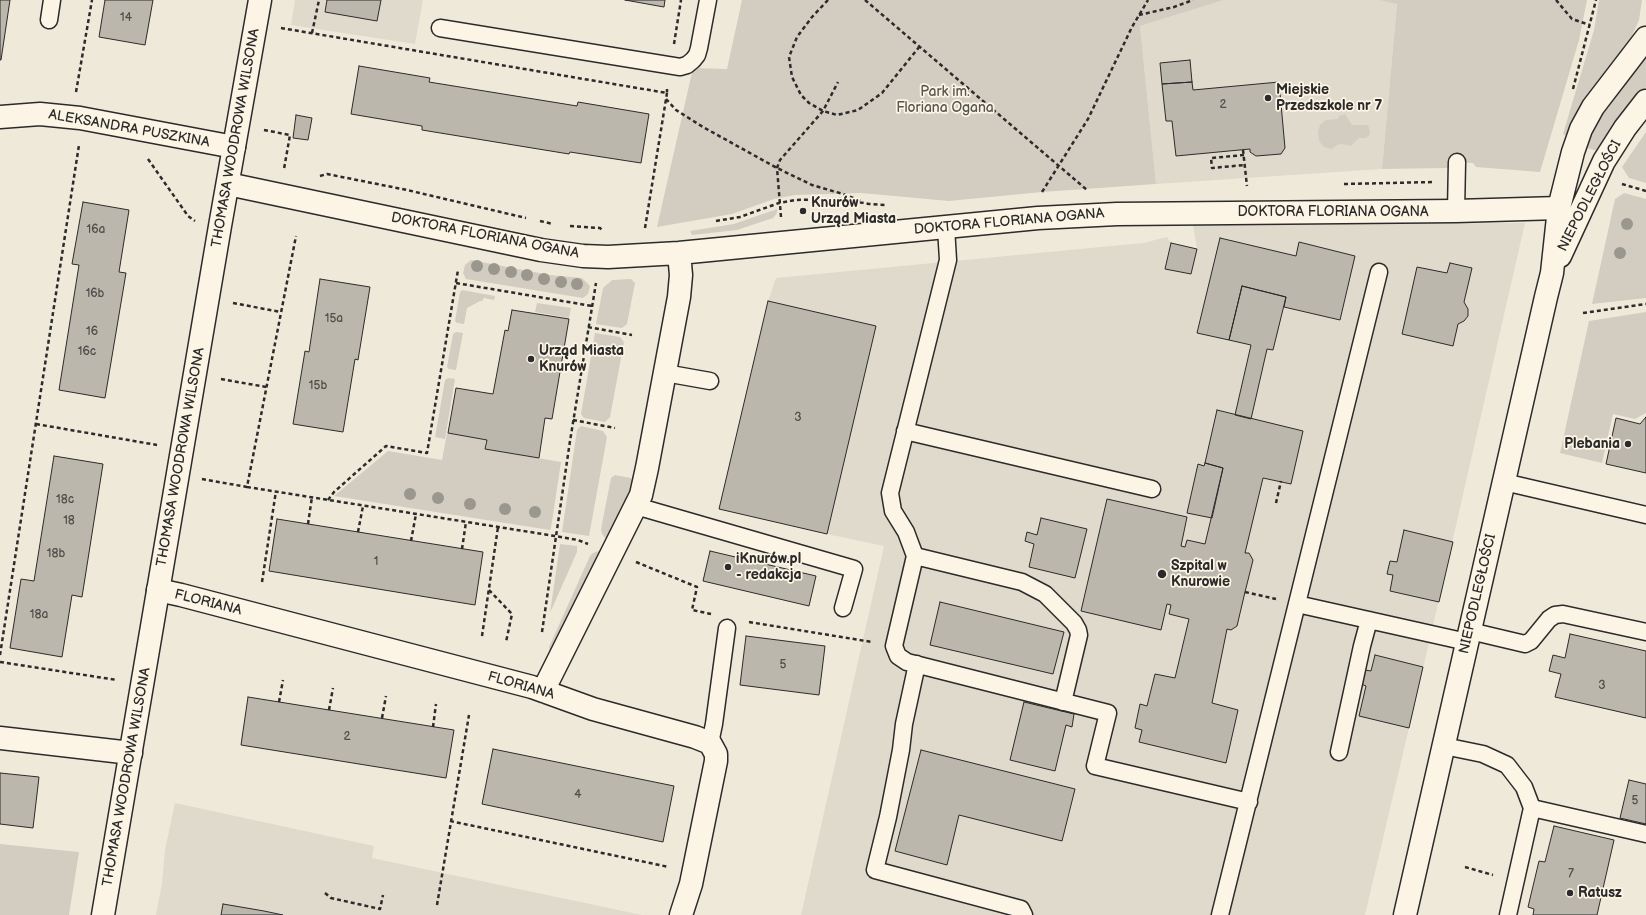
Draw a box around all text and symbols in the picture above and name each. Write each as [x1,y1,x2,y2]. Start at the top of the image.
house number: 14 [120,11,132,25]
street label: THOMASA WOODROWA WILSONA [208,27,264,249]
place label: Miejskie Przedszkole nr 7 [1276,82,1382,114]
park label: Park im. Floriana Ogana [896,84,994,116]
marker: Miejskie Przedszkole nr 7 [1263,93,1273,103]
house number: 2 [1219,98,1227,112]
street label: ALEKSANDRA PUSZKINA [47,107,211,151]
street label: NIEPODLEGŁOŚCI [1555,138,1625,254]
place label: Knurów Urząd Miasta [811,195,896,228]
street label: DOKTORA FLORIANA OGANA [1237,204,1429,220]
street label: DOKTORA FLORIANA OGANA [913,205,1105,239]
marker: Knurów Urząd Miasta [798,206,808,216]
street label: DOKTORA FLORIANA OGANA [390,210,580,262]
house number: 16a [87,223,105,237]
house number: 16b [86,287,104,301]
house number: 15a [325,312,343,326]
house number: 16 [86,325,98,339]
place label: Urząd Miasta Knurów [539,343,624,376]
house number: 16c [78,345,96,359]
street label: THOMASA WOODROWA WILSONA [153,346,209,568]
marker: Urząd Miasta Knurów [526,354,536,364]
house number: 15b [309,379,327,393]
house number: 3 [794,411,802,425]
place label: Plebania [1564,436,1620,452]
marker: Plebania [1623,439,1633,449]
house number: 18c [56,493,74,507]
house number: 18 [63,514,75,528]
street label: NIEPODLEGŁOŚCI [1456,532,1500,656]
house number: 18b [47,547,65,561]
place label: iKnurów.pl - redakcja [736,551,802,584]
house number: 1 [374,555,378,569]
place label: Szpital w Knurowie [1171,558,1230,590]
marker: iKnurów.pl - redakcja [723,562,733,572]
marker: Szpital w Knurowie [1156,568,1168,580]
street label: FLORIANA [173,587,243,619]
house number: 18a [30,608,48,622]
house number: 5 [780,658,786,672]
street label: THOMASA WOODROWA WILSONA [99,666,155,888]
street label: FLORIANA [486,668,556,704]
house number: 3 [1598,679,1606,693]
house number: 2 [343,730,351,744]
house number: 4 [574,788,582,802]
house number: 5 [1632,794,1638,808]
house number: 7 [1568,867,1574,881]
place label: Ratusz [1578,885,1622,901]
marker: Ratusz [1565,888,1575,898]

